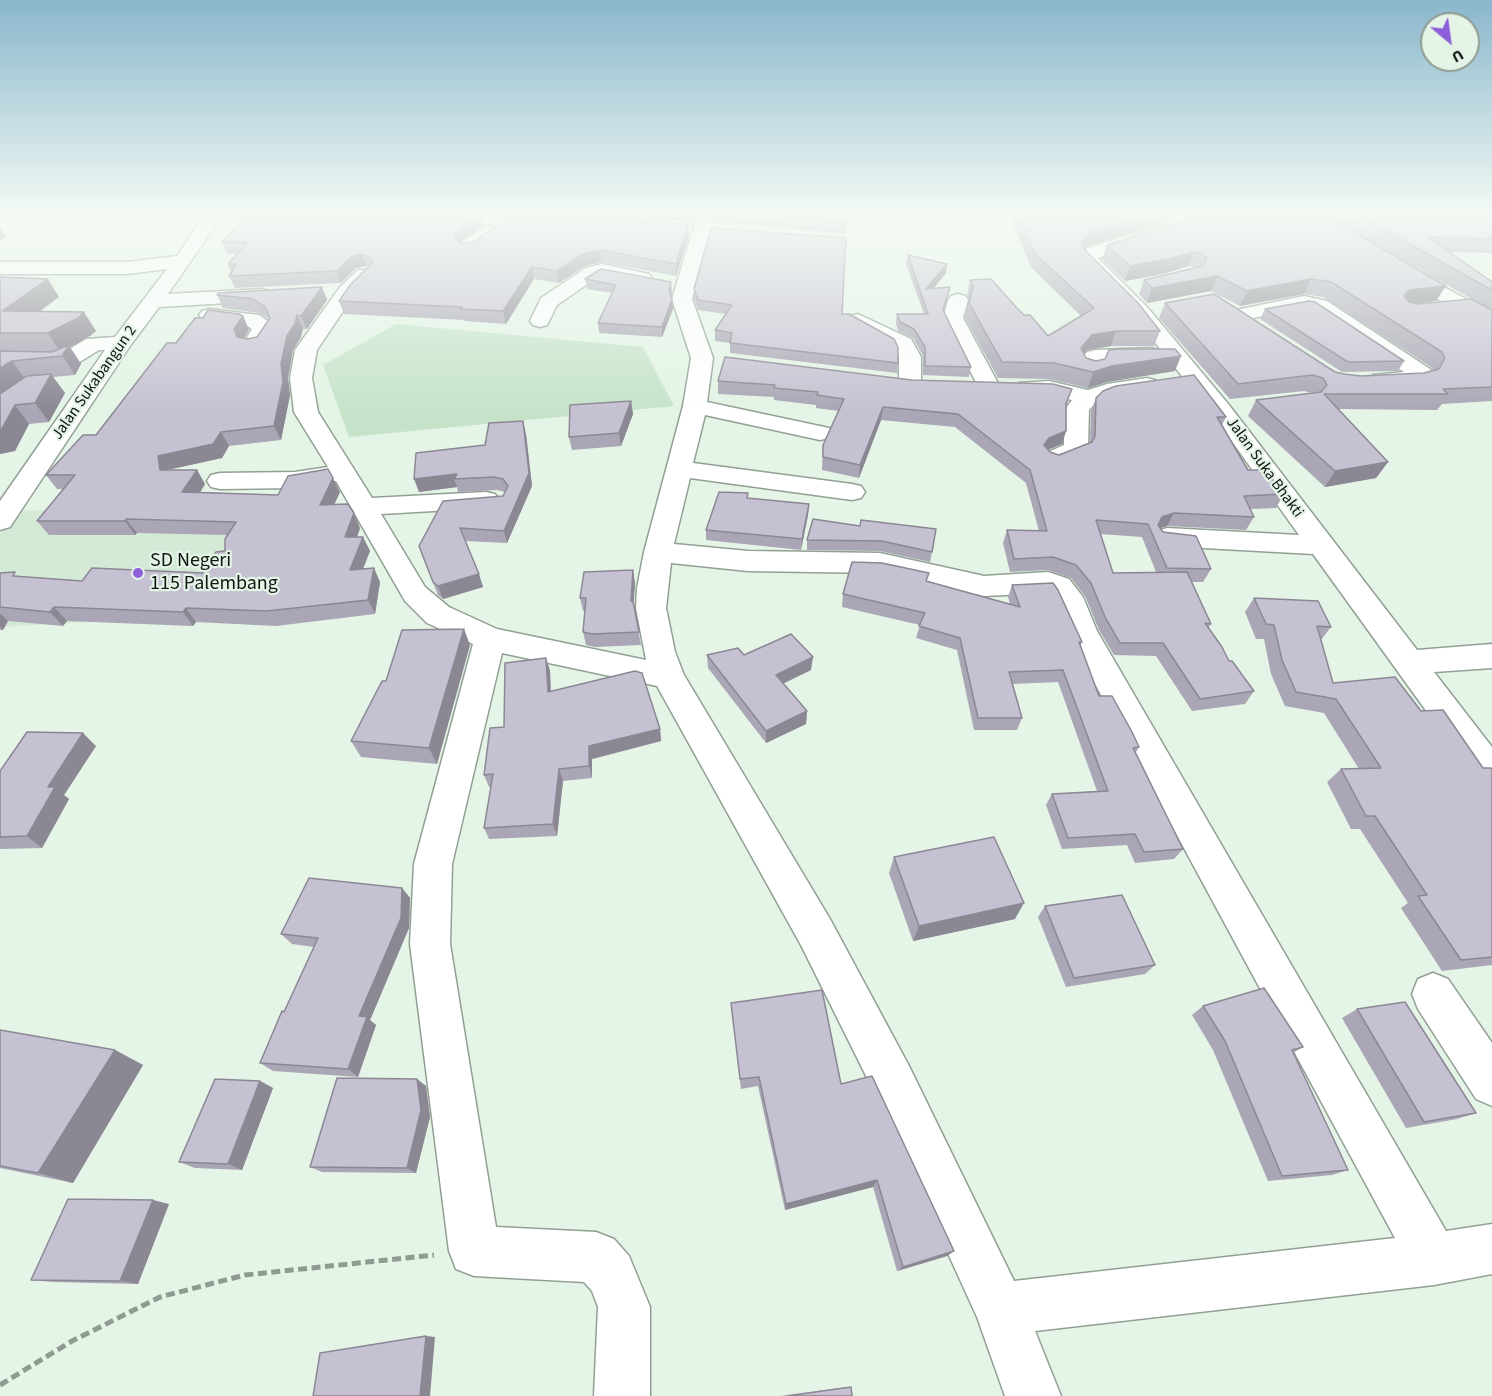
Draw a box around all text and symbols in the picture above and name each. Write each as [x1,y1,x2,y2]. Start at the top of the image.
north arrow [1420,12,1480,72]
text: U [1448,44,1468,68]
street label: Jalan Sukabangun 2 [48,322,142,444]
street label: Jalan Suka Bhakti [1221,414,1307,522]
place label: SD Negeri 115 Palembang [150,550,278,597]
marker: SD Negeri 115 Palembang [131,566,145,580]

